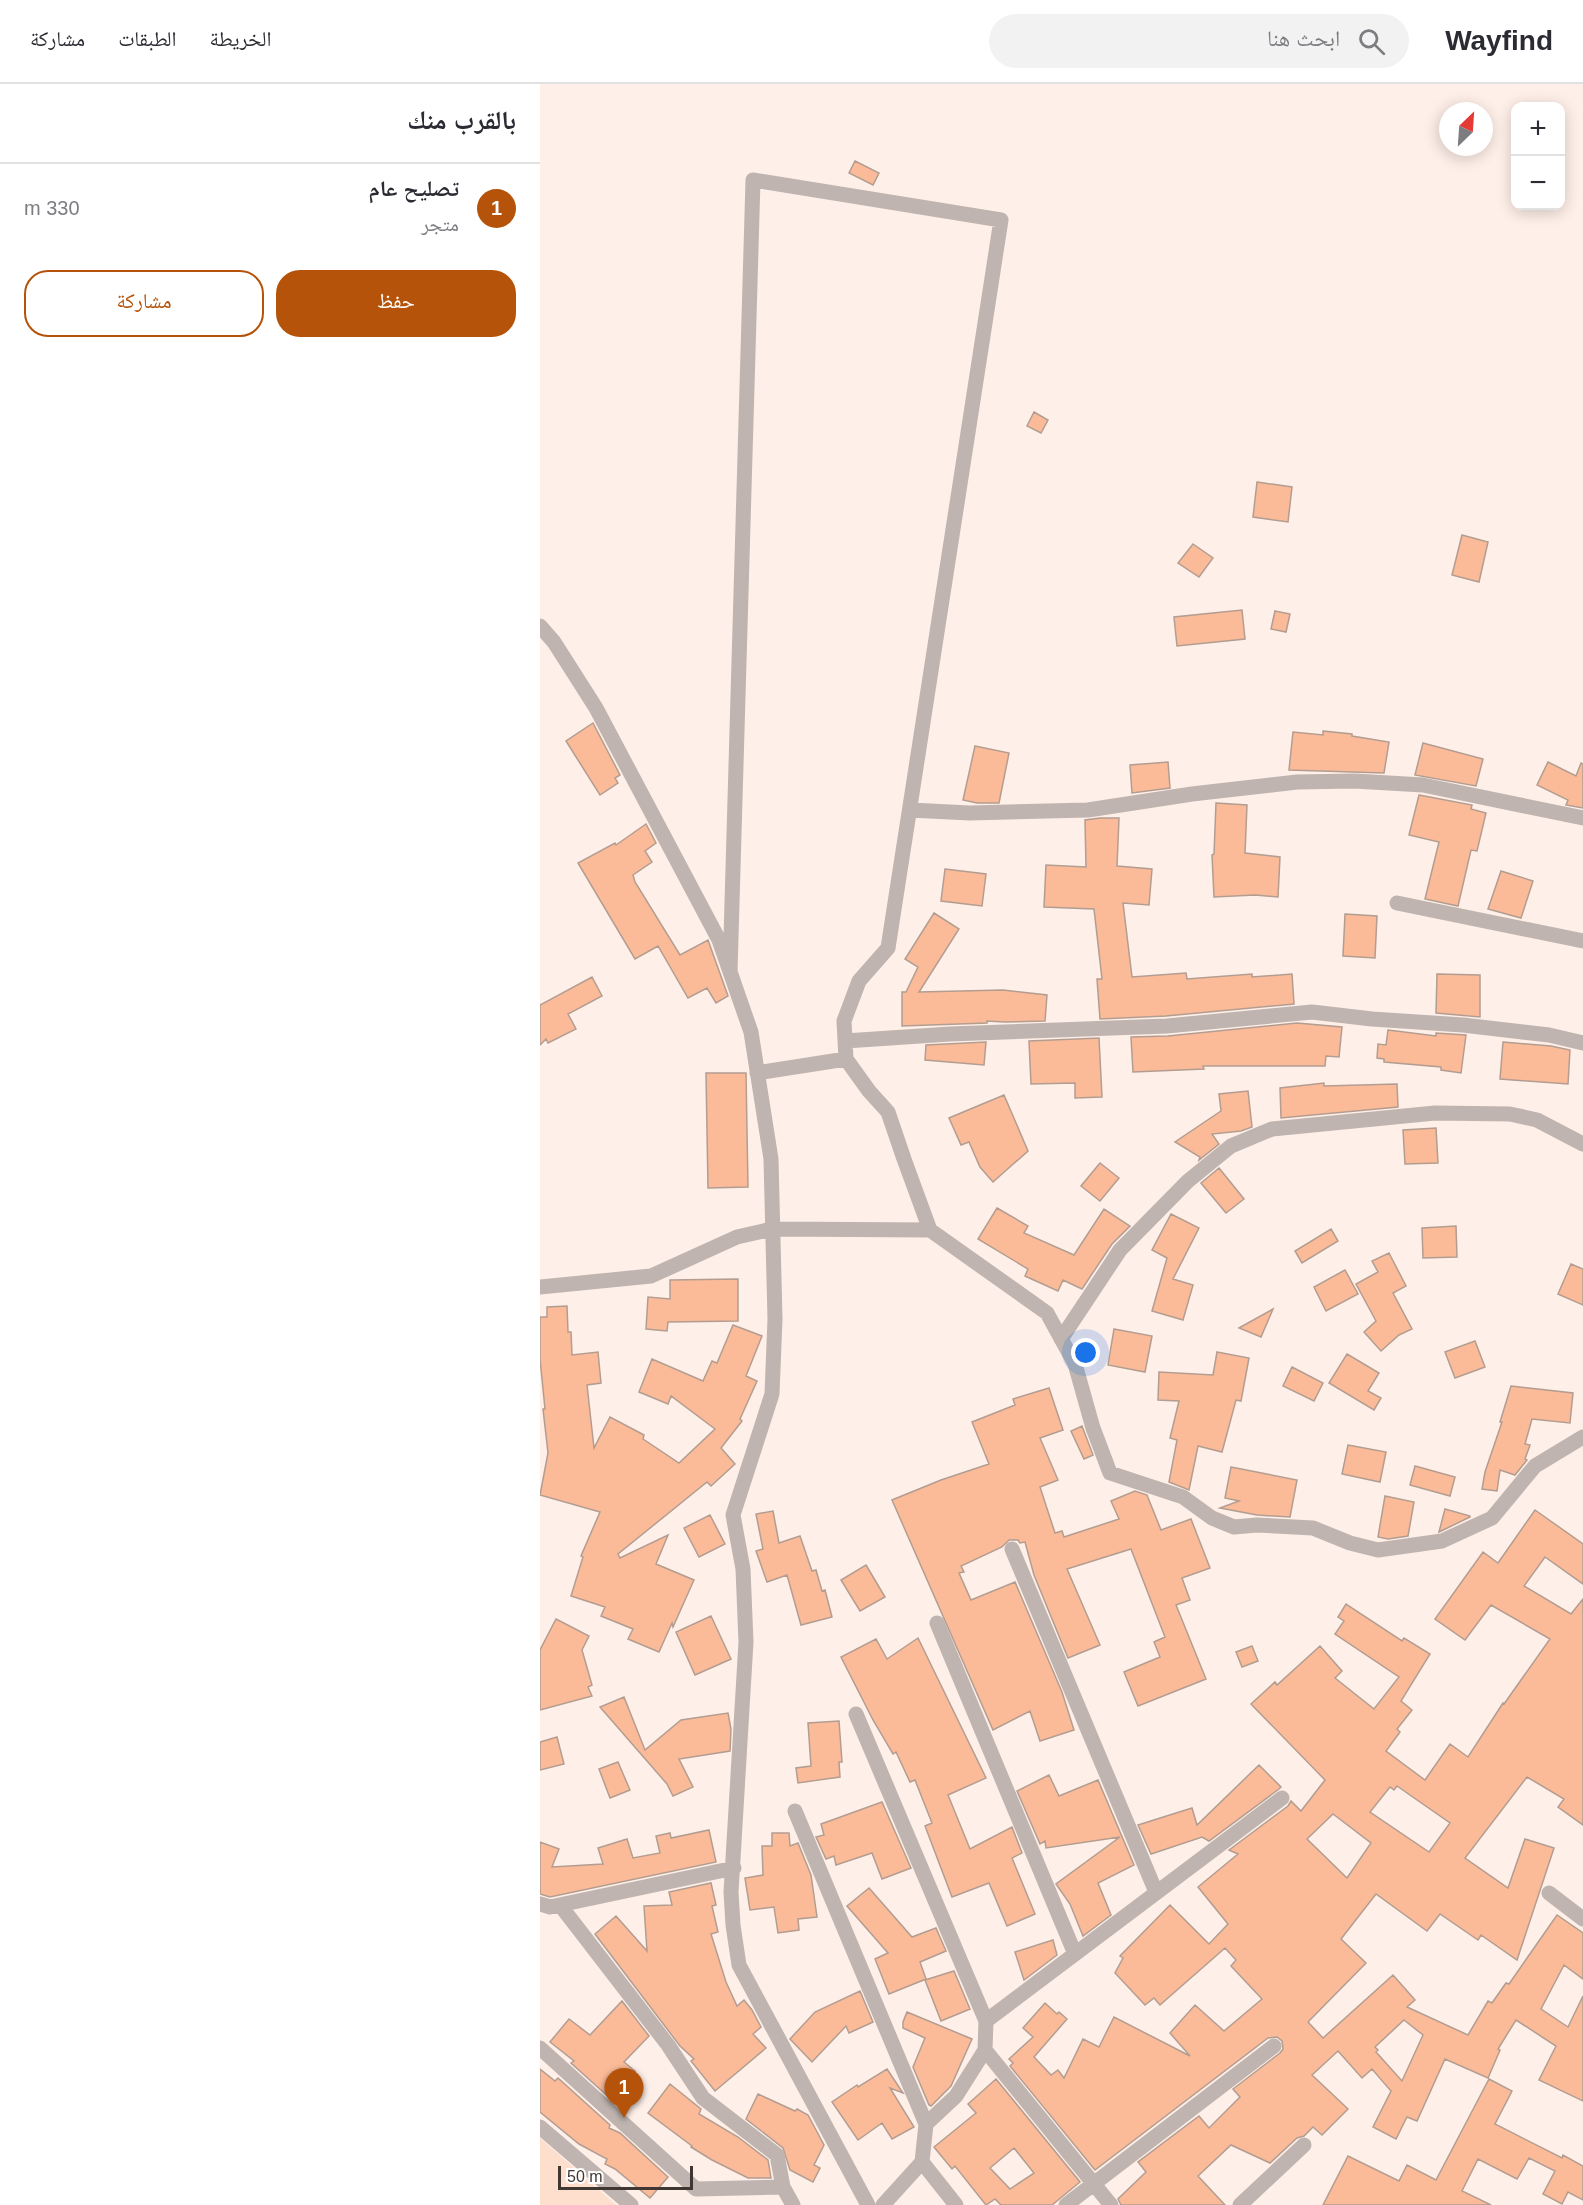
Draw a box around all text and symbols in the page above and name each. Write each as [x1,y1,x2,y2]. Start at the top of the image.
search box [989,14,1409,68]
icon: search [1355,25,1388,58]
text: Wayfind [1445,25,1553,56]
text: ابحث هنا [1267,26,1340,51]
text: مشاركة [30,27,85,50]
text: الطبقات [118,27,177,50]
text: الخريطة [210,27,271,50]
north arrow [1439,102,1493,156]
map controls [1511,102,1565,210]
button: + [1511,102,1565,156]
text: بالقرب منك [407,105,516,135]
button: − [1511,156,1565,210]
text: تصليح عام [369,176,459,201]
text: 330 m [24,197,80,219]
text: 1 [491,197,502,219]
text: متجر [421,213,459,235]
button: مشاركة [24,270,264,337]
button: حفظ [276,270,516,337]
your location [1071,1338,1100,1367]
pin: 1 [604,2068,644,2118]
scale bar [558,2163,693,2190]
text: 50 m [567,2168,603,2185]

